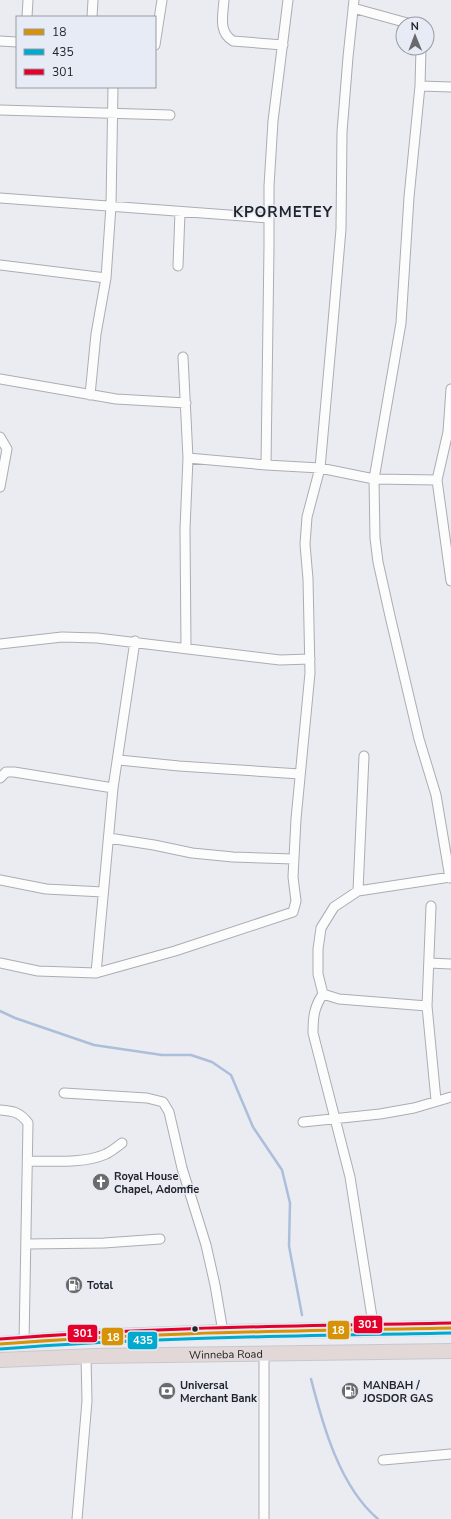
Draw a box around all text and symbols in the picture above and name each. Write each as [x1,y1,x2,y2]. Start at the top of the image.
legend [16,16,156,88]
north arrow [395,16,435,56]
text: N [411,19,419,34]
text: 18 [52,24,66,40]
text: 435 [52,44,74,60]
text: 301 [52,64,74,80]
district label: KPORMETEY [233,202,333,222]
place label: Royal House Chapel, Adomfie [114,1169,199,1197]
church icon: Royal House Chapel, Adomfie [91,1172,111,1192]
fuel station icon: Total [64,1275,84,1295]
place label: Total [87,1278,113,1293]
line badge: 301 [353,1315,383,1334]
text: 301 [358,1317,378,1332]
line badge: 18 [327,1320,350,1340]
text: 18 [331,1323,345,1338]
line badge: 301 [67,1324,98,1343]
unlabelled marker [190,1324,200,1334]
text: 301 [73,1326,93,1341]
line badge: 18 [101,1327,124,1346]
text: 18 [106,1330,120,1345]
line badge: 435 [127,1331,158,1350]
text: 435 [133,1333,153,1348]
street label: Winneba Road [189,1347,263,1363]
place label: Universal Merchant Bank [180,1378,258,1406]
place label: MANBAH / JOSDOR GAS [362,1378,433,1406]
bank icon: Universal Merchant Bank [157,1381,177,1401]
fuel station icon: MANBAH / JOSDOR GAS [340,1381,360,1401]

